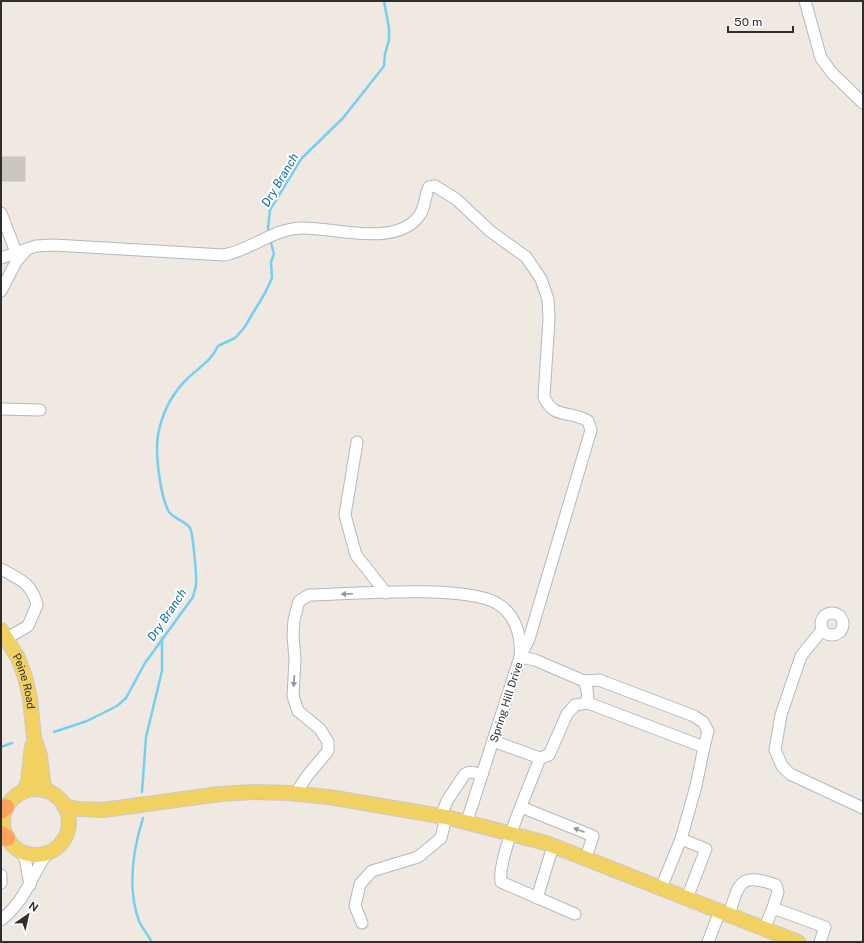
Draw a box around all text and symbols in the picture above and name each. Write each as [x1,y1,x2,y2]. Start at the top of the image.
scale bar [728,8,793,34]
text: 50 m [734,15,762,29]
water label: Dry Branch [259,151,302,209]
water label: Dry Branch [144,586,190,644]
one-way arrow [340,591,353,597]
street label: Peine Road [11,651,37,710]
street label: Spring Hill Drive [487,660,525,744]
one-way arrow [291,675,297,688]
one-way arrow [574,827,585,833]
north arrow [8,895,48,935]
text: N [27,899,41,914]

